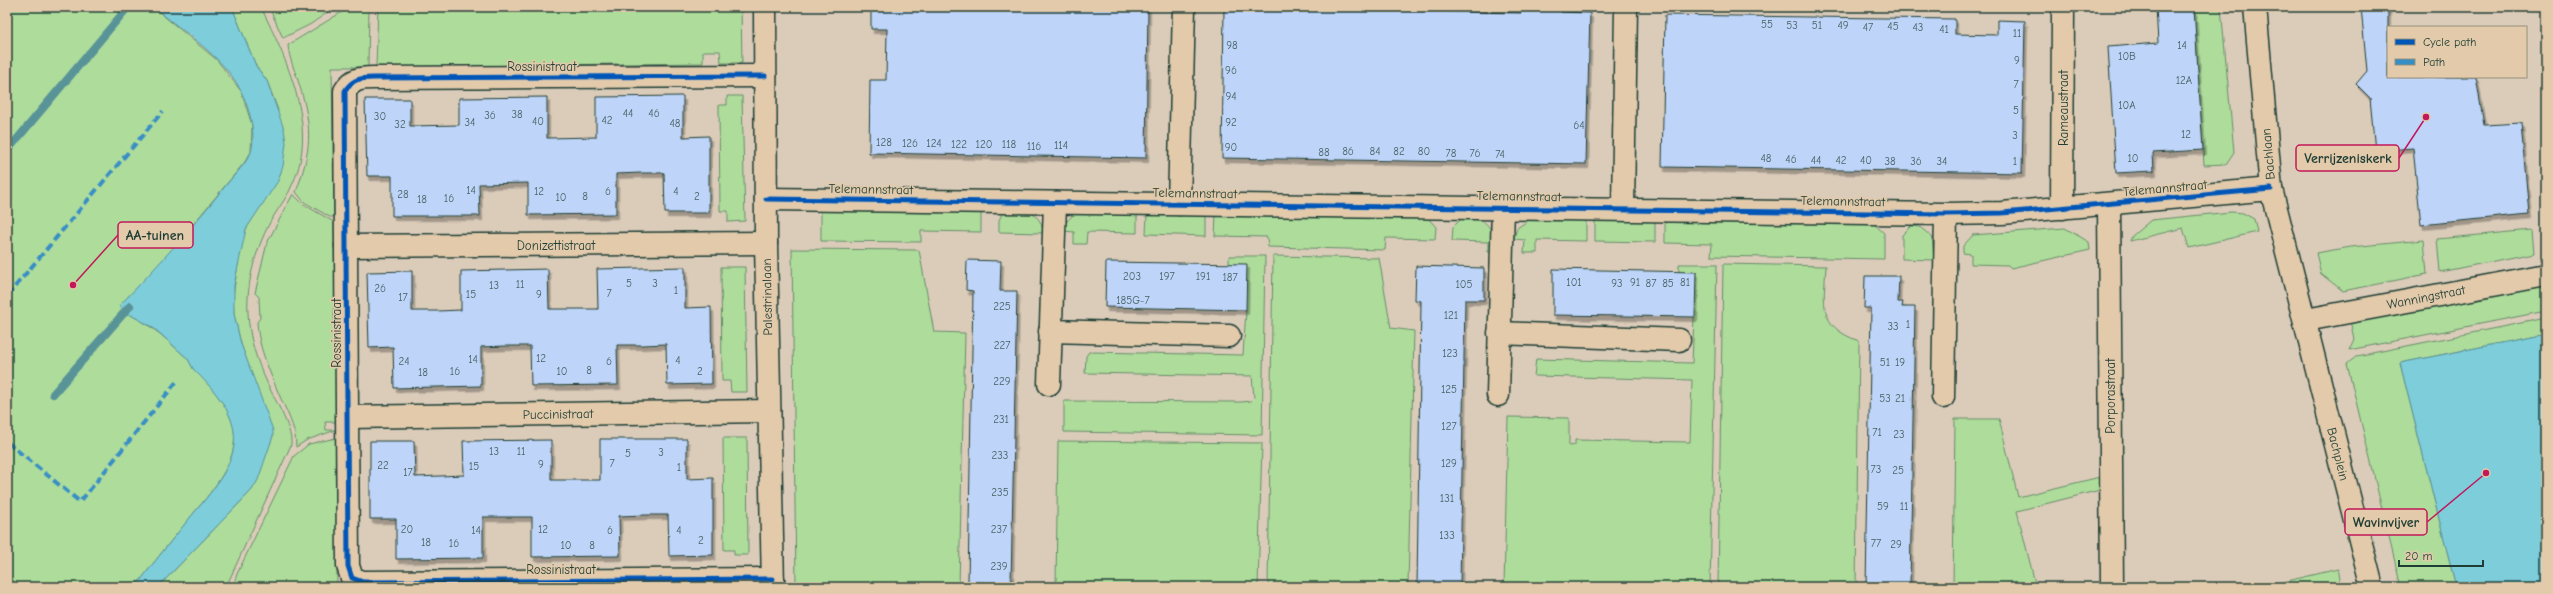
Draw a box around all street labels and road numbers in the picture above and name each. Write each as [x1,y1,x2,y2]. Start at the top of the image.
street label: Rossinistraat [507,59,578,74]
street label: Rameaustraat [2056,69,2071,146]
street label: Bachlaan [2258,128,2278,180]
street label: Telemannstraat [2122,177,2209,199]
street label: Telemannstraat [829,181,915,197]
street label: Telemannstraat [1153,185,1239,201]
street label: Telemannstraat [1477,188,1563,204]
street label: Telemannstraat [1801,193,1887,209]
street label: Donizettistraat [517,238,597,253]
street label: Palestrinalaan [759,258,775,336]
street label: Wanningstraat [2385,282,2468,312]
street label: Rossinistraat [329,297,344,368]
street label: Porporastraat [2103,357,2118,434]
street label: Puccinistraat [523,406,595,422]
street label: Bachplein [2324,426,2352,482]
street label: Rossinistraat [526,562,597,577]

